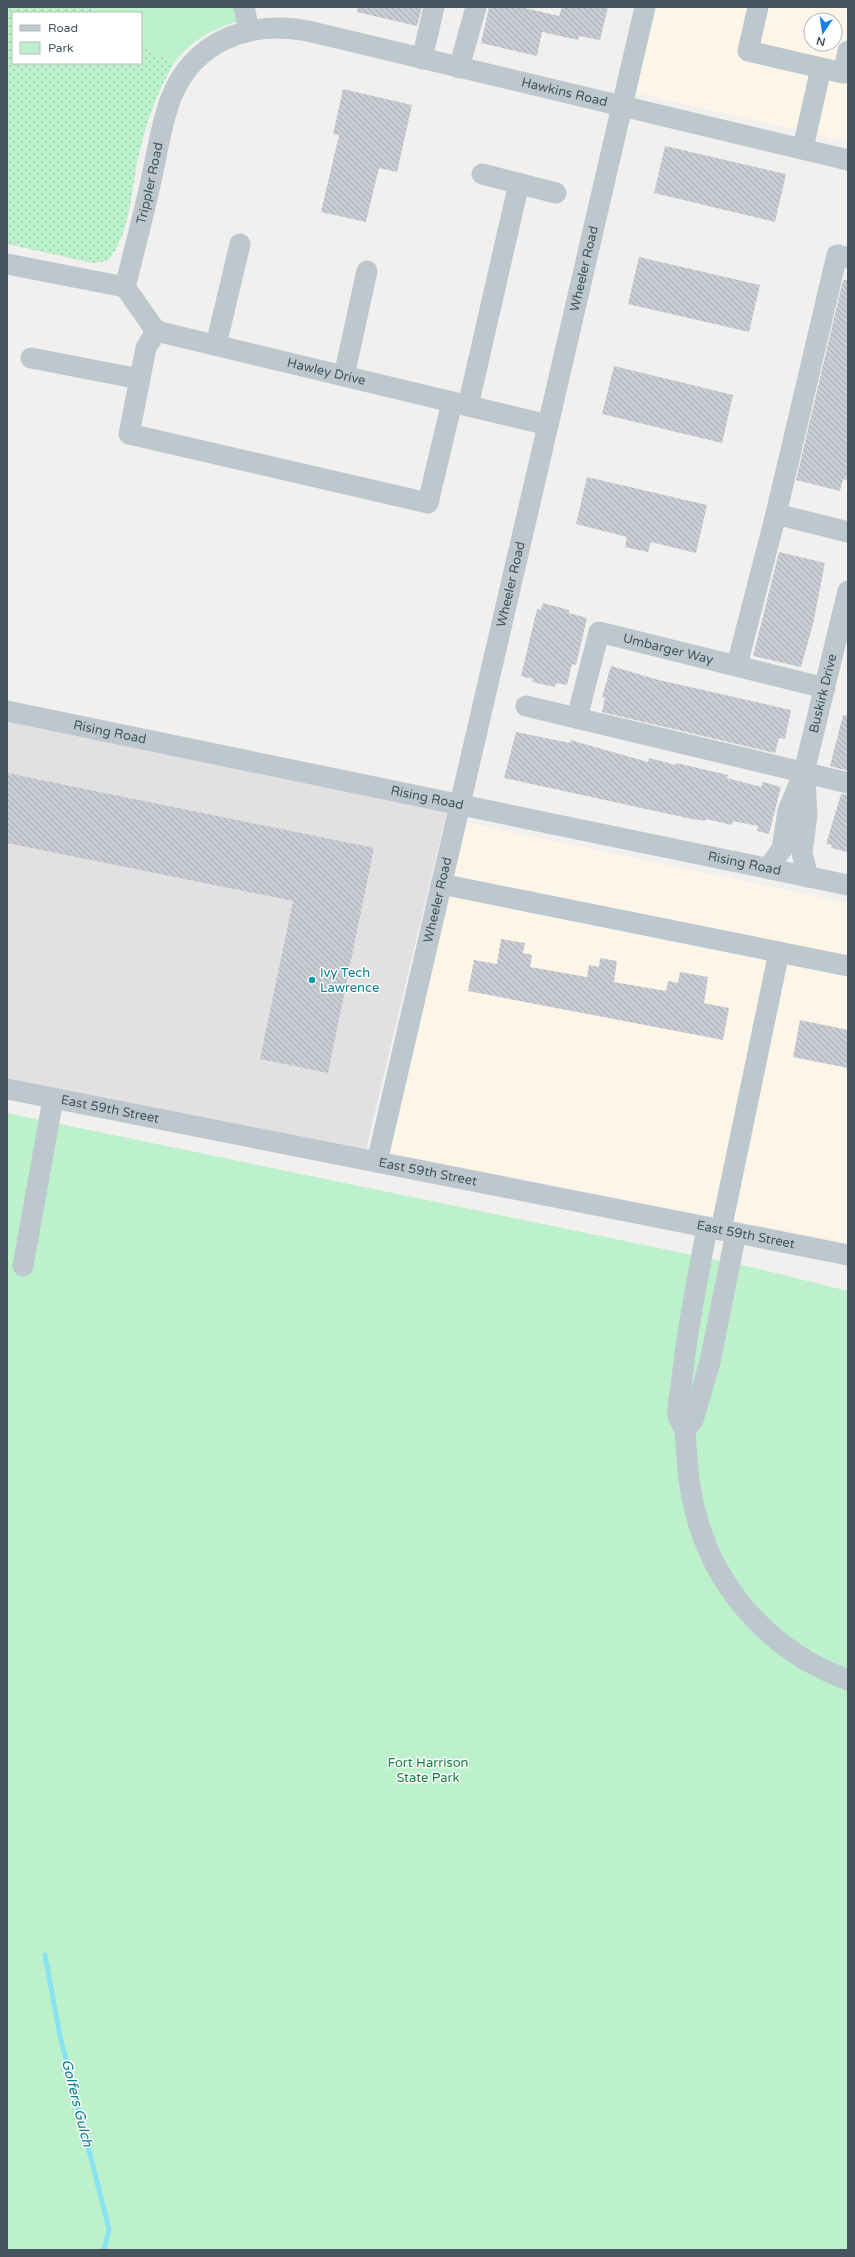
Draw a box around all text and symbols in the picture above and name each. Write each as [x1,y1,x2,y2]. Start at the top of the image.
legend [12,12,142,64]
north arrow [803,12,843,52]
text: Road [48,21,78,35]
text: N [815,34,827,49]
text: Park [48,41,74,55]
street label: Hawkins Road [520,74,609,110]
street label: Trippler Road [133,141,167,226]
street label: Wheeler Road [567,224,602,313]
street label: Hawley Drive [285,355,367,389]
street label: Wheeler Road [493,540,529,629]
street label: Umbarger Way [621,630,715,668]
street label: Buskirk Drive [806,652,840,735]
street label: Rising Road [72,717,148,748]
street label: Rising Road [389,783,465,813]
street label: Rising Road [706,848,782,879]
street label: Wheeler Road [420,856,455,944]
place label: Ivy Tech Lawrence [320,965,379,996]
marker: Ivy Tech Lawrence [307,975,317,985]
street label: East 59th Street [59,1092,161,1127]
street label: East 59th Street [377,1155,478,1190]
street label: East 59th Street [695,1217,796,1252]
park label: Fort Harrison State Park [388,1755,469,1786]
water label: Golfers Gulch [58,2057,96,2149]

